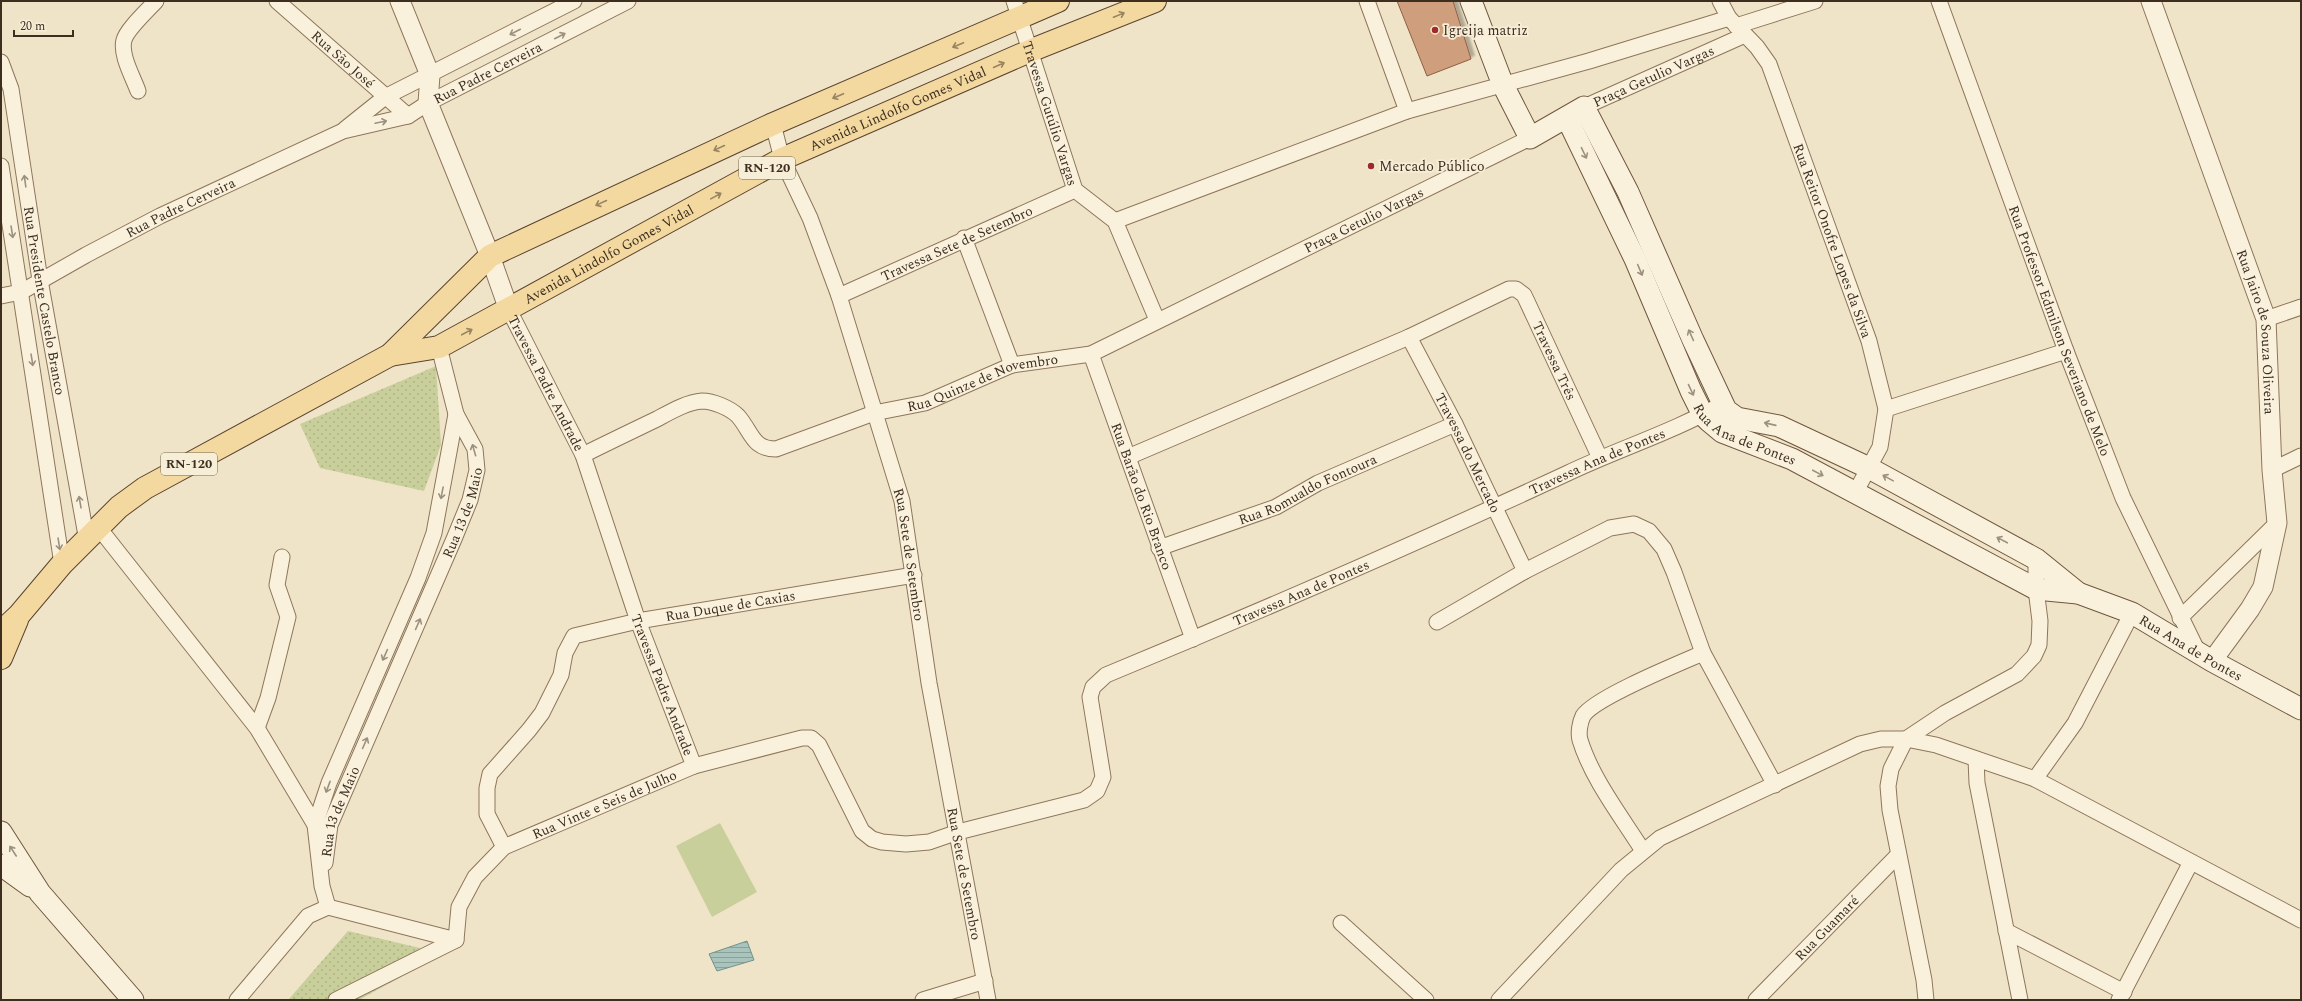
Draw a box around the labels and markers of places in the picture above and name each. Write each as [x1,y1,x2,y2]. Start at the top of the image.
place label: Igreija matriz [1443,20,1528,41]
marker: Igreija matriz [1430,25,1440,35]
place label: Mercado Público [1379,156,1485,177]
marker: Mercado Público [1366,161,1376,171]

